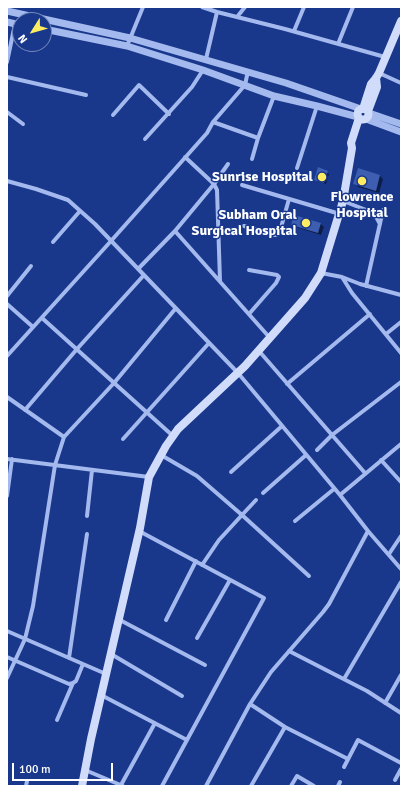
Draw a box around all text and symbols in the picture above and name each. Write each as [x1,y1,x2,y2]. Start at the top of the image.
north arrow [12,12,52,52]
text: N [15,32,30,46]
place label: Sunrise Hospital [212,169,313,185]
marker: Sunrise Hospital [316,171,328,183]
marker: Flowrence Hospital [356,175,368,187]
place label: Flowrence Hospital [330,189,394,222]
place label: Subham Oral Surgical Hospital [192,207,297,240]
marker: Subham Oral Surgical Hospital [300,217,312,229]
scale bar [14,755,115,781]
text: 100 m [19,762,51,777]

